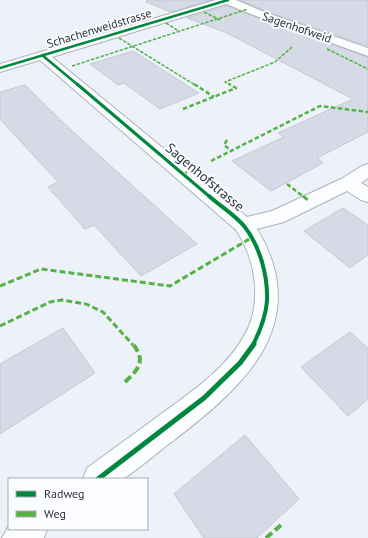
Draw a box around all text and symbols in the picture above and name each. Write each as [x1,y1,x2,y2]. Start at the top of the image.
street label: Schachenweidstrasse [45,5,153,51]
street label: Sagenhofweid [260,8,334,46]
street label: Sagenhofstrasse [162,139,248,215]
legend [8,478,148,530]
text: Radweg [44,486,85,501]
text: Weg [44,506,66,521]

